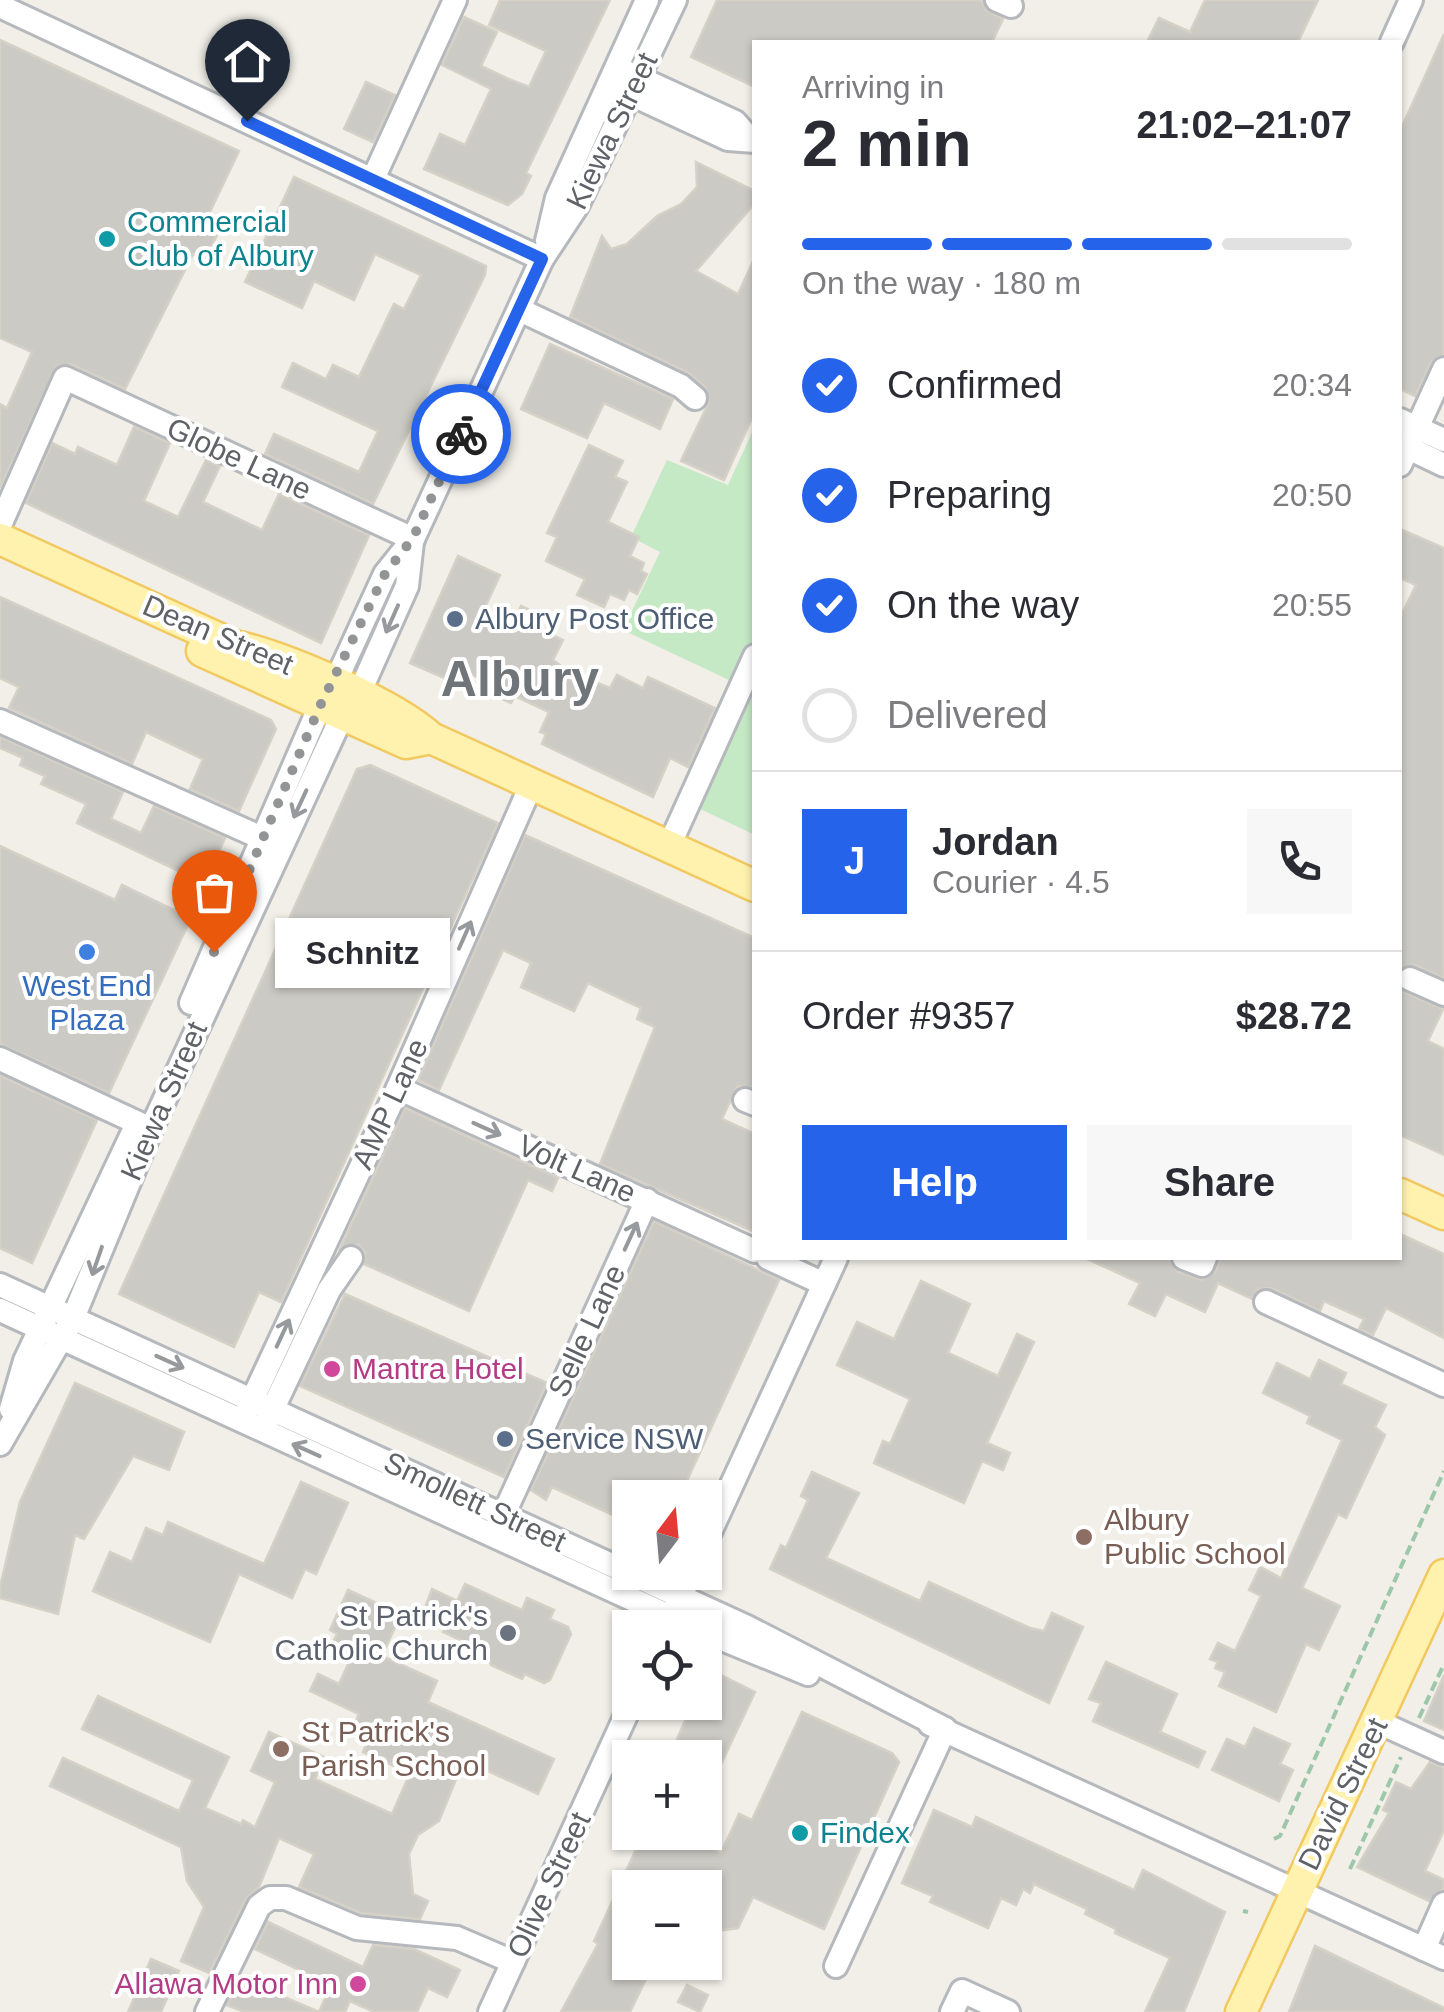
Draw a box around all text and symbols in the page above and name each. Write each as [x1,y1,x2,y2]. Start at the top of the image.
pin [205,19,290,122]
icon: home [220,34,275,89]
street label: Kiewa Street [559,47,664,214]
text: Arriving in [802,69,944,105]
text: 21:02–21:07 [1136,104,1352,146]
text: 2 min [802,107,972,180]
place label: Commercial Club of Albury [127,205,314,272]
marker: Commercial Club of Albury [96,228,118,250]
text: On the way · 180 m [802,265,1081,301]
icon: check [802,358,857,413]
text: Confirmed [887,364,1062,406]
text: 20:34 [1272,367,1352,403]
courier [411,384,511,484]
icon: bike [434,407,489,462]
street label: Globe Lane [162,411,316,506]
icon: check [802,468,857,523]
text: Preparing [887,474,1052,516]
text: 20:50 [1272,477,1352,513]
icon: check [802,578,857,633]
text: On the way [887,584,1079,626]
text: 20:55 [1272,587,1352,623]
street label: Dean Street [138,588,299,681]
place label: Albury Post Office [475,602,715,635]
one-way arrow [382,603,401,633]
marker: Albury Post Office [444,608,466,630]
district label: Albury [441,651,599,707]
text: Delivered [887,694,1048,736]
one-way arrow [289,788,308,818]
button: phone [1247,809,1352,914]
text: Jordan [932,821,1059,863]
text: J [844,840,865,882]
pin [172,850,257,953]
text: Courier · 4.5 [932,864,1110,900]
icon: bag [187,865,242,920]
callout: Schnitz [274,917,449,987]
one-way arrow [457,920,475,951]
text: Schnitz [306,935,419,971]
marker: West End Plaza [76,941,98,963]
place label: West End Plaza [22,969,152,1036]
text: Order #9357 [802,995,1015,1037]
text: $28.72 [1236,995,1352,1037]
street label: Kiewa Street [114,1016,213,1185]
street label: AMP Lane [345,1034,434,1174]
one-way arrow [471,1121,502,1139]
button: Help [802,1125,1067,1240]
button: Share [1087,1125,1352,1240]
street label: Volt Lane [513,1128,641,1209]
one-way arrow [622,1222,641,1252]
one-way arrow [87,1244,105,1275]
street label: Selle Lane [542,1260,631,1402]
one-way arrow [275,1319,294,1349]
place label: Mantra Hotel [352,1352,524,1385]
one-way arrow [154,1354,185,1372]
marker: Mantra Hotel [321,1358,343,1380]
place label: Service NSW [525,1422,704,1455]
marker: Service NSW [494,1428,516,1450]
one-way arrow [292,1440,322,1459]
street label: Smollett Street [379,1445,572,1558]
north arrow [612,1480,722,1590]
map controls [612,1480,722,1980]
place label: Albury Public School [1104,1503,1286,1570]
marker: Albury Public School [1073,1526,1095,1548]
place label: St Patrick's Catholic Church [275,1599,488,1666]
button: locate [612,1610,722,1720]
marker: St Patrick's Catholic Church [497,1622,519,1644]
street label: David Street [1292,1712,1394,1875]
place label: St Patrick's Parish School [301,1715,486,1782]
marker: St Patrick's Parish School [270,1738,292,1760]
button: + [612,1740,722,1850]
street label: Olive Street [500,1806,597,1963]
place label: Findex [820,1816,910,1849]
marker: Findex [789,1822,811,1844]
button: − [612,1870,722,1980]
place label: Allawa Motor Inn [115,1967,338,2000]
marker: Allawa Motor Inn [347,1973,369,1995]

